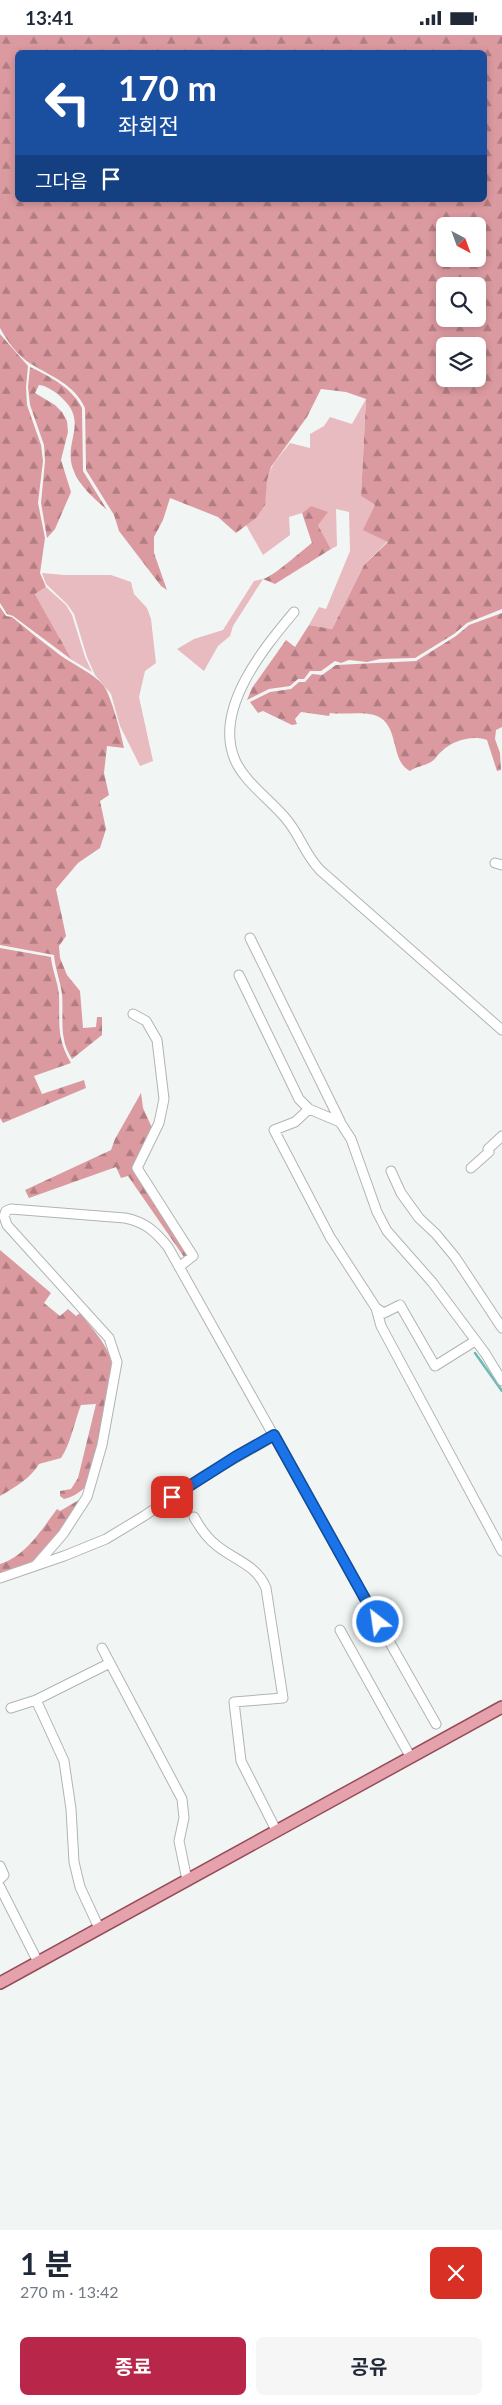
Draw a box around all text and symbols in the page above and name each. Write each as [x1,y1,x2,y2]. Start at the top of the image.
text: 13:41 [25,6,74,29]
text: 170 m [118,66,217,108]
icon: left [35,70,100,135]
text: 좌회전 [118,112,179,139]
icon: arrive [97,165,125,193]
text: 그다음 [35,169,87,192]
north arrow [436,217,486,267]
map controls [436,217,486,387]
button: search [436,277,486,327]
button: layers [436,337,486,387]
pin [151,1476,193,1518]
icon: arrive [158,1483,186,1511]
position arrow [351,1595,403,1647]
text: 1 분 [20,2245,72,2281]
button: close [430,2247,482,2299]
text: 270 m · 13:42 [20,2282,119,2301]
button: 종료 [20,2337,246,2395]
button: 공유 [256,2337,482,2395]

